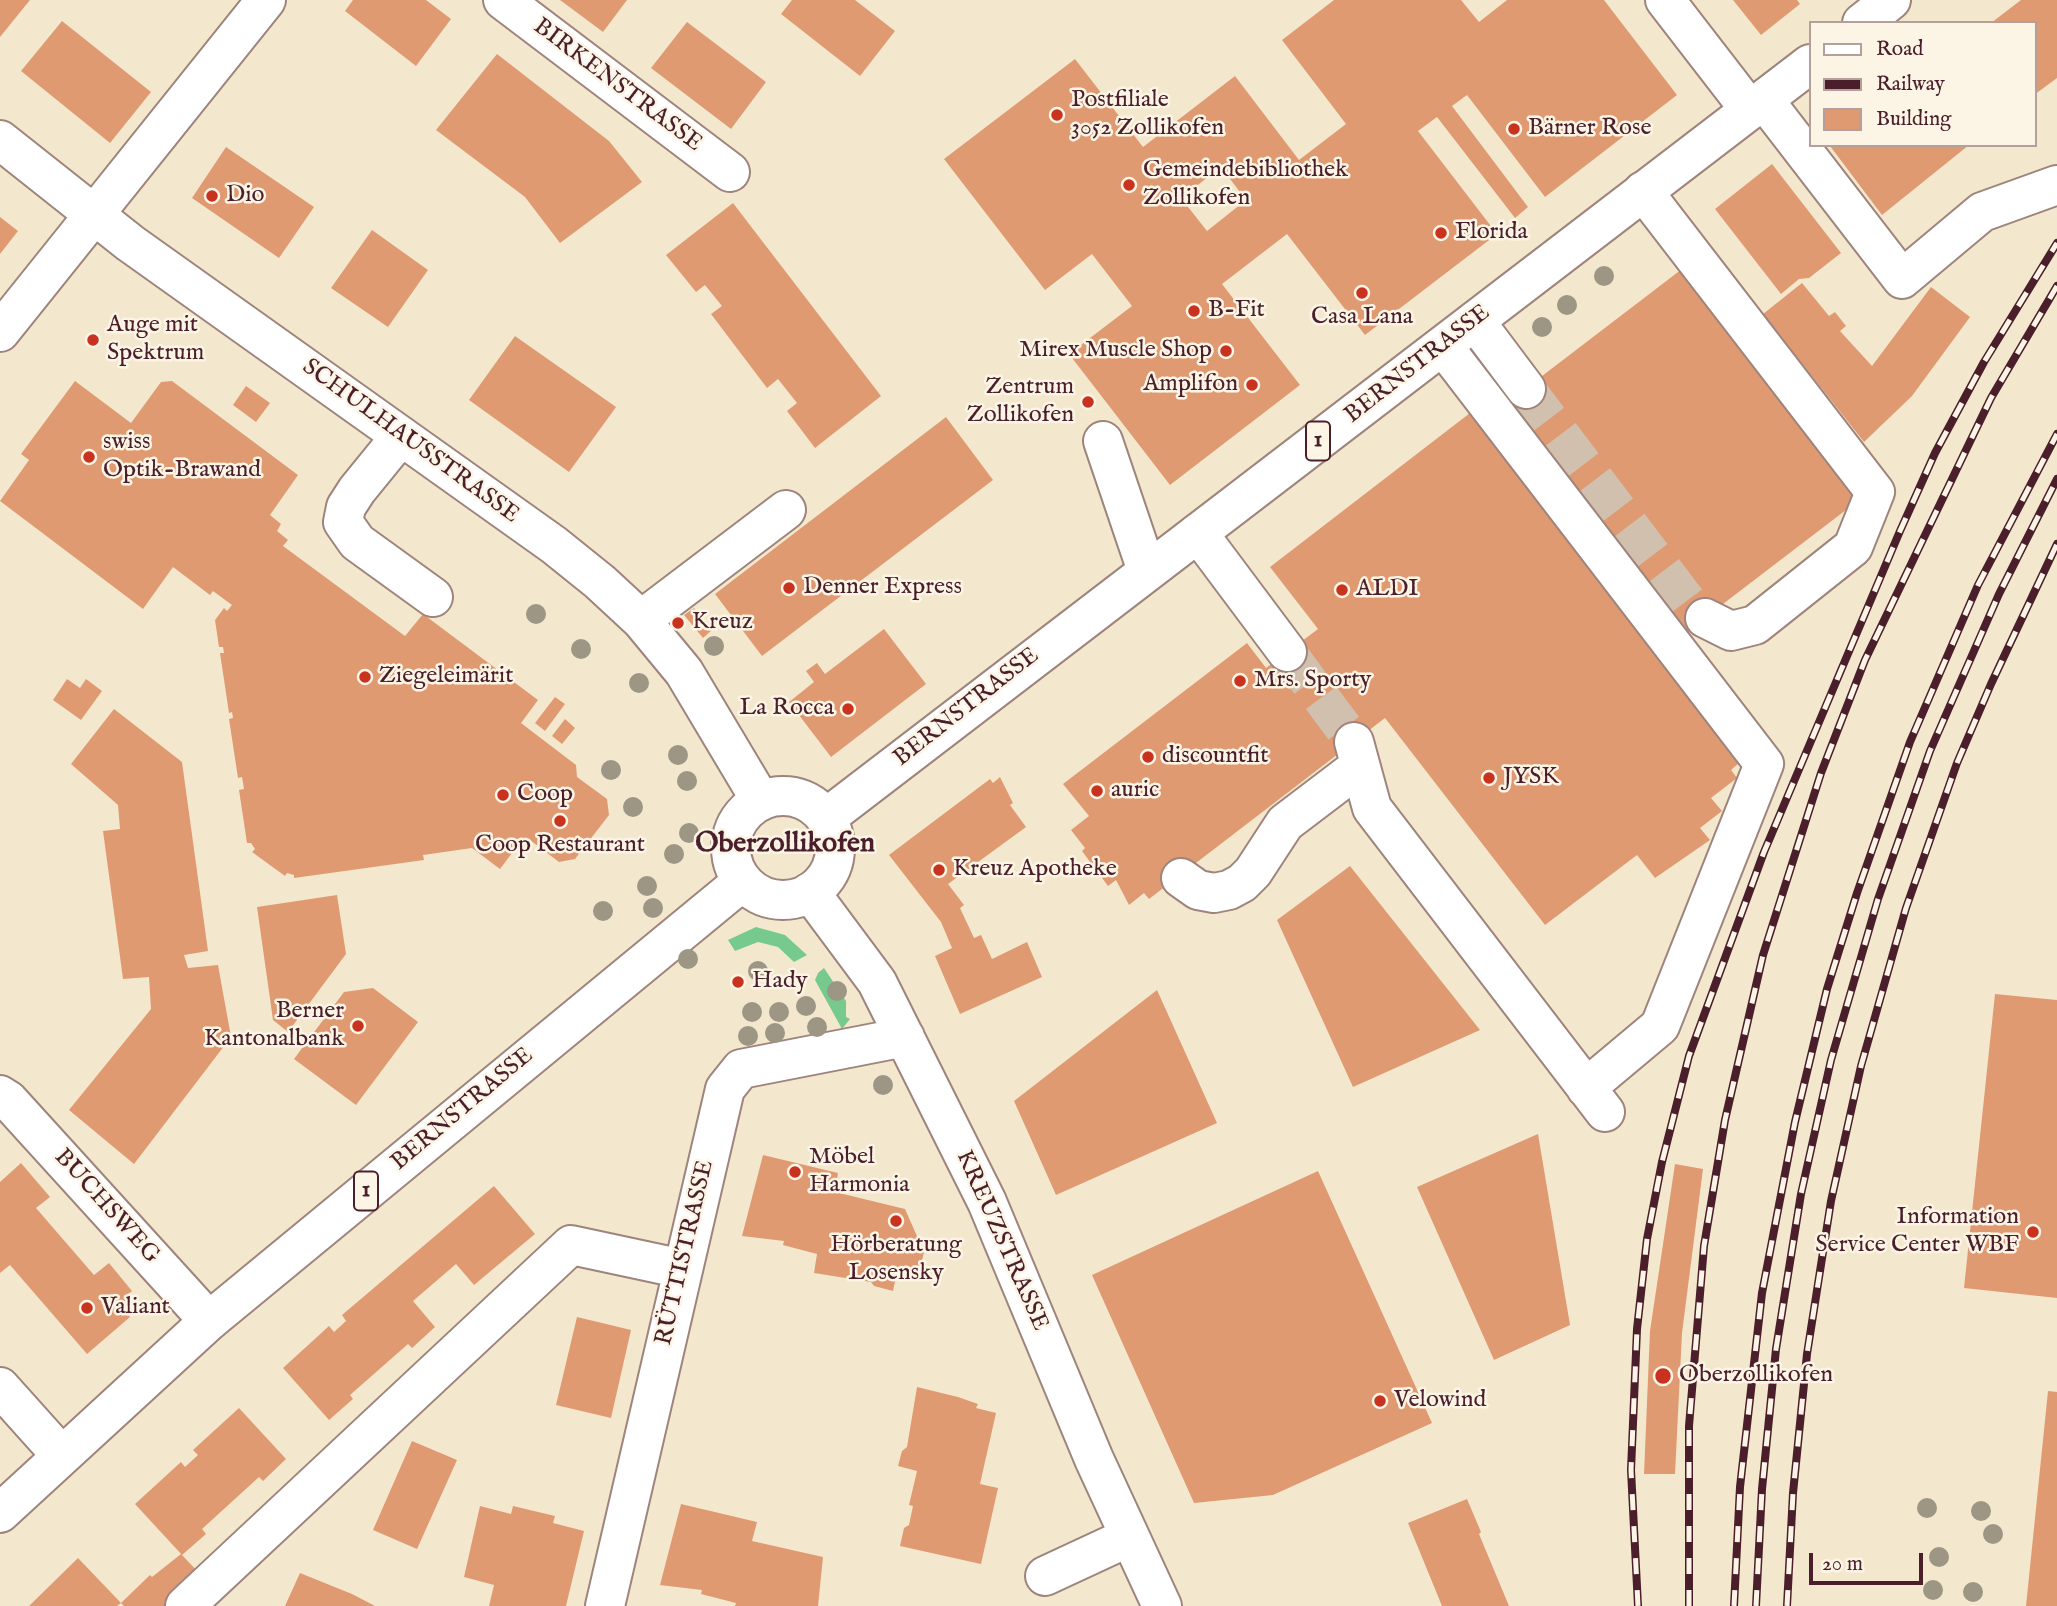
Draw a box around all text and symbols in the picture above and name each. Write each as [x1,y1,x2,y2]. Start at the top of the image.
street label: BIRKENSTRASSE [527,13,707,159]
legend [1808,21,2036,147]
text: Road [1876,36,1923,63]
text: Railway [1876,71,1945,98]
place label: Postfiliale 3052 Zollikofen [1071,87,1224,143]
text: Building [1876,106,1951,133]
marker: Postfiliale 3052 Zollikofen [1049,107,1065,123]
place label: Bärner Rose [1528,115,1651,143]
marker: Bärner Rose [1506,121,1522,137]
place label: Gemeindebibliothek Zollikofen [1143,157,1348,213]
marker: Gemeindebibliothek Zollikofen [1121,177,1137,193]
place label: Dio [226,182,264,210]
marker: Dio [204,188,220,204]
place label: Florida [1455,219,1528,247]
marker: Florida [1433,225,1449,241]
marker: Casa Lana [1354,285,1370,301]
place label: B-Fit [1208,297,1265,325]
street label: BERNSTRASSE [1340,299,1496,431]
marker: B-Fit [1186,303,1202,319]
place label: Casa Lana [1311,304,1413,332]
place label: Auge mit Spektrum [107,312,204,368]
marker: Auge mit Spektrum [85,332,101,348]
place label: Mirex Muscle Shop [1019,337,1212,365]
marker: Mirex Muscle Shop [1218,343,1234,359]
street label: SCHULHAUSSTRASSE [296,354,524,530]
place label: Amplifon [1143,371,1238,399]
place label: Zentrum Zollikofen [967,374,1074,430]
marker: Amplifon [1244,377,1260,393]
marker: Zentrum Zollikofen [1080,394,1096,410]
road number: 1 [1306,422,1330,461]
place label: swiss Optik-Brawand [103,429,261,485]
marker: swiss Optik-Brawand [81,449,97,465]
place label: Denner Express [803,574,962,602]
place label: ALDI [1356,576,1419,604]
marker: Denner Express [781,580,797,596]
marker: ALDI [1334,582,1350,598]
place label: Kreuz [692,609,753,637]
marker: Kreuz [670,615,686,631]
street label: BERNSTRASSE [889,642,1045,774]
place label: Ziegeleimärit [379,663,513,691]
place label: Mrs. Sporty [1254,667,1371,695]
marker: Ziegeleimärit [357,669,373,685]
marker: Mrs. Sporty [1232,673,1248,689]
place label: La Rocca [739,695,834,723]
marker: La Rocca [840,701,856,717]
place label: discountfit [1162,743,1268,771]
marker: discountfit [1140,749,1156,765]
place label: JYSK [1503,764,1559,792]
marker: JYSK [1481,770,1497,786]
place label: auric [1111,777,1159,805]
place label: Coop [517,781,573,809]
marker: auric [1089,783,1105,799]
marker: Coop [495,787,511,803]
marker: Coop Restaurant [552,813,568,829]
district label: Oberzollikofen [695,828,875,862]
place label: Coop Restaurant [475,832,645,860]
place label: Kreuz Apotheke [953,856,1117,884]
marker: Kreuz Apotheke [931,862,947,878]
place label: Hady [752,968,807,996]
marker: Hady [730,974,746,990]
place label: Berner Kantonalbank [204,998,344,1054]
marker: Berner Kantonalbank [350,1018,366,1034]
street label: BERNSTRASSE [386,1042,540,1178]
street label: BUCHSWEG [47,1144,165,1270]
place label: Möbel Harmonia [809,1144,910,1200]
street label: KREUZSTRASSE [948,1146,1054,1336]
street label: RÜTTISTRASSE [651,1158,721,1348]
marker: Möbel Harmonia [787,1164,803,1180]
road number: 1 [354,1172,378,1210]
place label: Information Service Center WBF [1815,1204,2019,1260]
marker: Hörberatung Losensky [888,1213,904,1229]
marker: Information Service Center WBF [2025,1224,2041,1240]
place label: Hörberatung Losensky [830,1232,962,1288]
place label: Valiant [101,1294,170,1322]
marker: Valiant [79,1300,95,1316]
place label: Oberzollikofen [1679,1362,1833,1390]
marker: Oberzollikofen [1653,1366,1673,1386]
place label: Velowind [1394,1387,1486,1415]
marker: Velowind [1372,1393,1388,1409]
scale bar [1812,1540,1926,1584]
text: 20 m [1822,1551,1863,1578]

